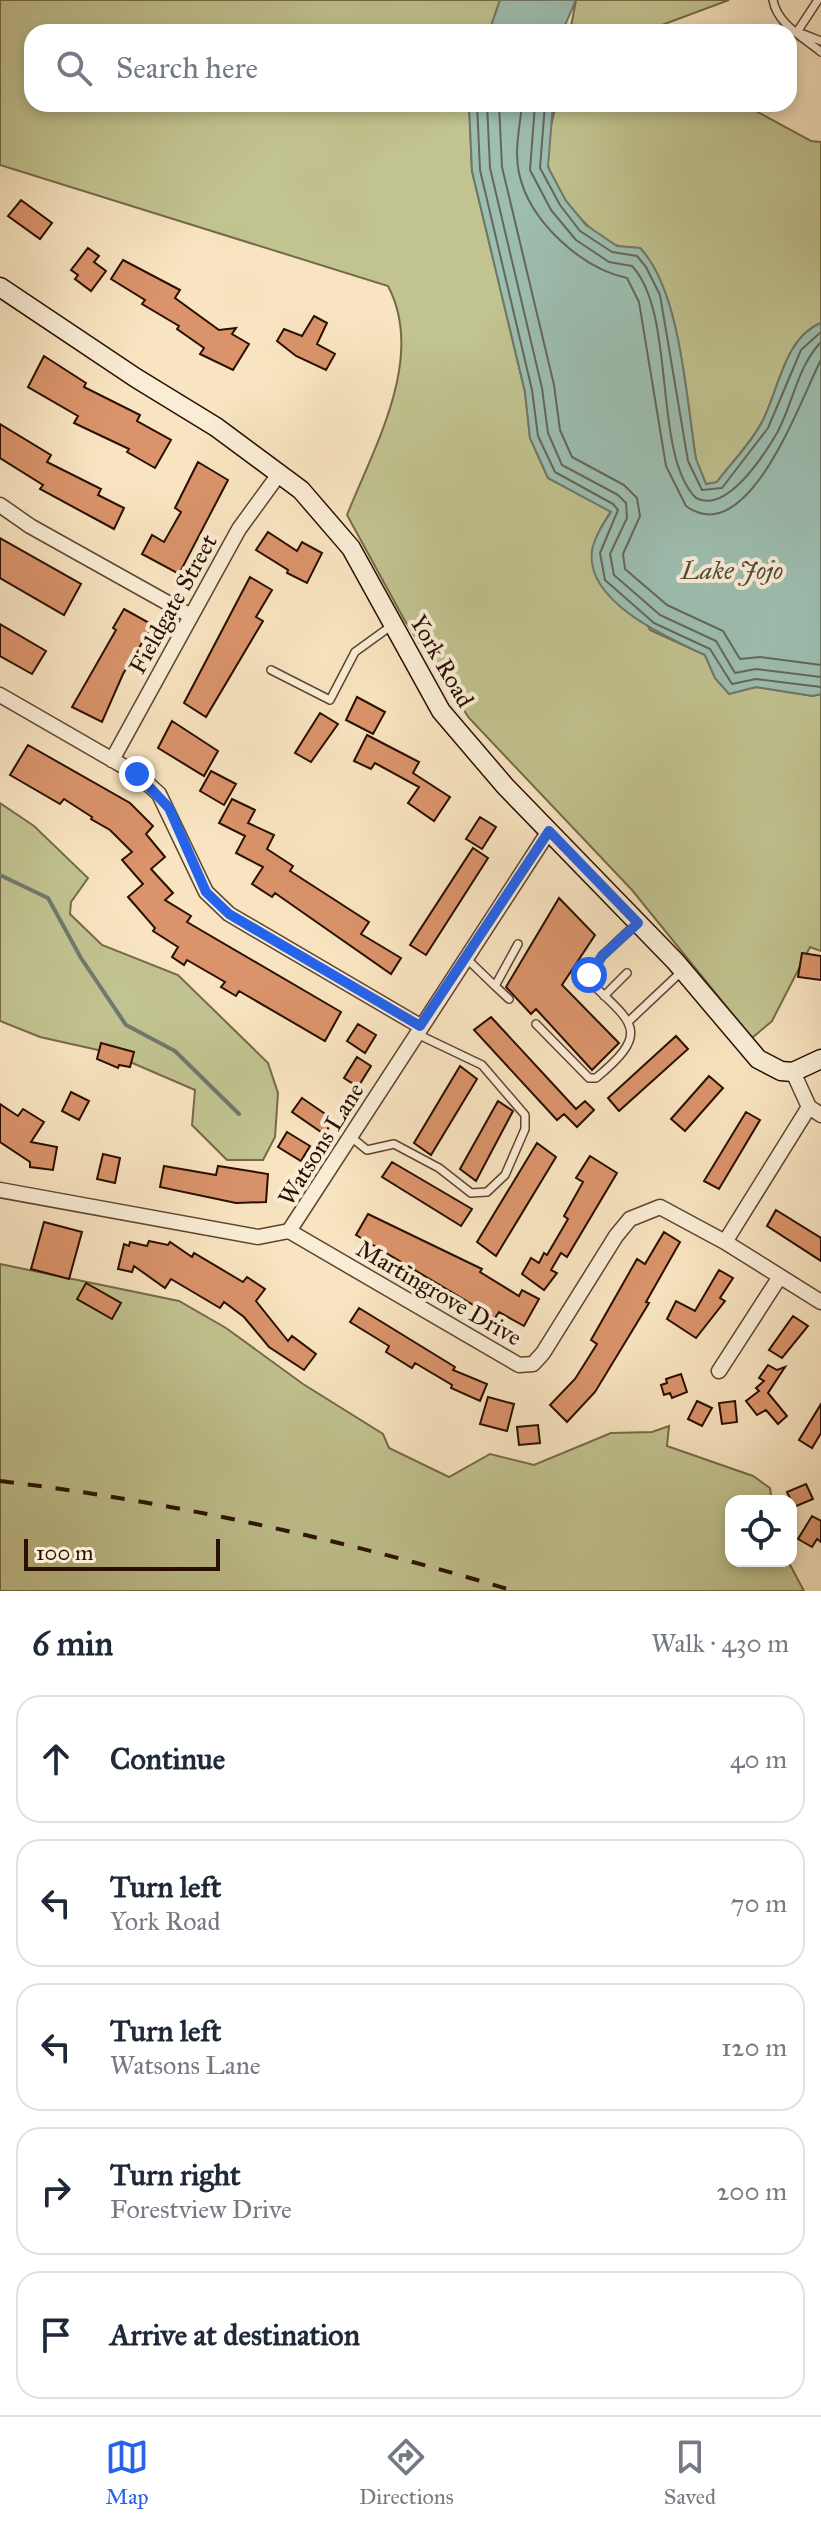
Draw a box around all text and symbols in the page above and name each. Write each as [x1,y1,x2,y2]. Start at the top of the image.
search box [24,24,797,112]
icon: search [52,46,96,90]
text: Search here [116,50,258,86]
street label: Fieldgate Street [122,528,224,679]
water label: Lake Jojo [680,554,783,586]
street label: York Road [403,609,481,713]
route end [119,756,155,792]
route start [571,957,607,993]
street label: Watsons Lane [271,1077,371,1211]
street label: Martingrove Drive [351,1234,527,1352]
map controls [725,1495,797,1567]
button: locate [725,1495,797,1567]
scale bar [24,1535,220,1571]
text: 100 m [36,1539,93,1566]
text: 6 min [32,1623,113,1664]
text: Walk · 430 m [651,1627,789,1659]
icon: ahead [34,1737,78,1781]
text: Continue [110,1741,225,1777]
text: 40 m [730,1743,787,1775]
text: Turn left [110,1869,221,1905]
icon: left [34,1881,78,1925]
text: 70 m [731,1887,787,1919]
text: York Road [110,1905,221,1937]
text: Turn left [110,2013,221,2049]
icon: left [34,2025,78,2069]
text: 120 m [721,2031,787,2063]
text: Watsons Lane [110,2049,261,2081]
text: Turn right [110,2157,241,2193]
icon: right [34,2169,78,2213]
text: 200 m [716,2175,787,2207]
text: Forestview Drive [110,2193,292,2225]
icon: arrive [34,2313,78,2357]
text: Arrive at destination [110,2317,360,2353]
tab: Map [105,2435,149,2510]
tab: Directions [359,2435,454,2510]
tab: Saved [664,2435,716,2510]

